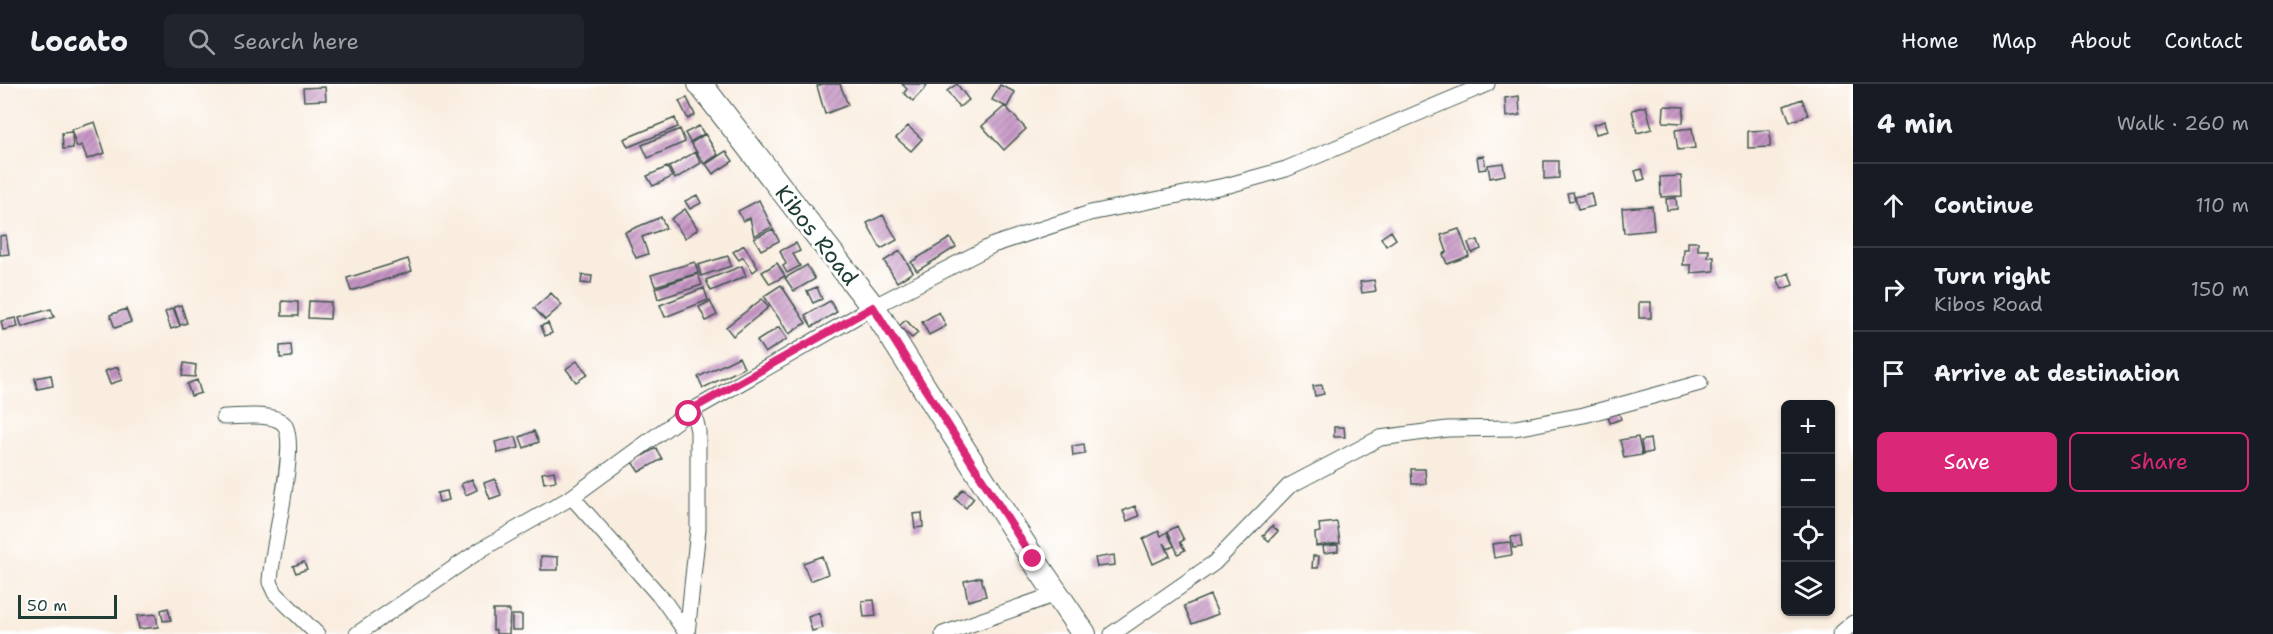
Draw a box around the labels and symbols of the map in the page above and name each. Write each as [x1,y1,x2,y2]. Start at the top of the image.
street label: Kibos Road [768,179,865,291]
route start [675,400,701,426]
route end [1019,545,1045,571]
scale bar [18,592,117,620]

